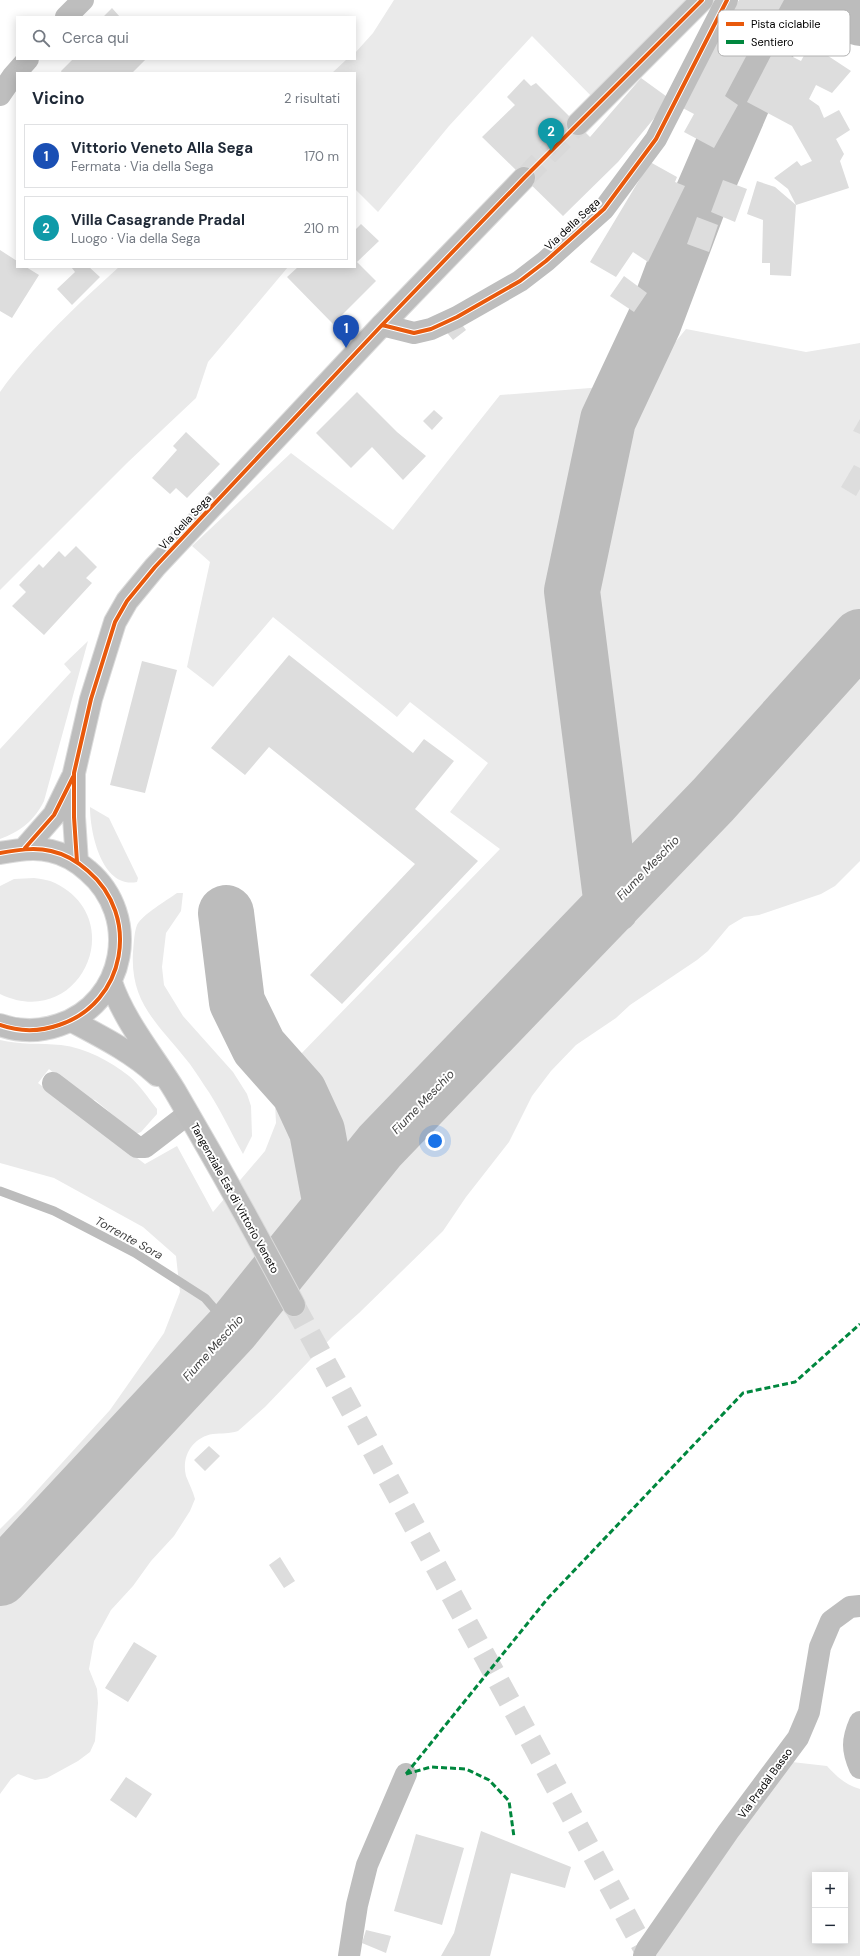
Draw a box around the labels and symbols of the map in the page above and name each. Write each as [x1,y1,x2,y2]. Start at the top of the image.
legend [718,10,850,56]
text: Pista ciclabile [751,17,820,31]
text: Sentiero [751,35,794,49]
pin: 2 [538,118,564,151]
street label: Via della Sega [541,195,603,253]
pin: 1 [333,315,359,348]
street label: Via della Sega [156,491,214,553]
water label: Fiume Meschio [613,832,683,904]
water label: Fiume Meschio [388,1066,458,1138]
street label: Tangenziale Est di Vittorio Veneto [188,1120,282,1276]
your location [425,1131,445,1151]
water label: Torrente Sora [92,1213,166,1263]
water label: Fiume Meschio [179,1312,247,1384]
street label: Via Pradàl Basso [735,1745,795,1821]

